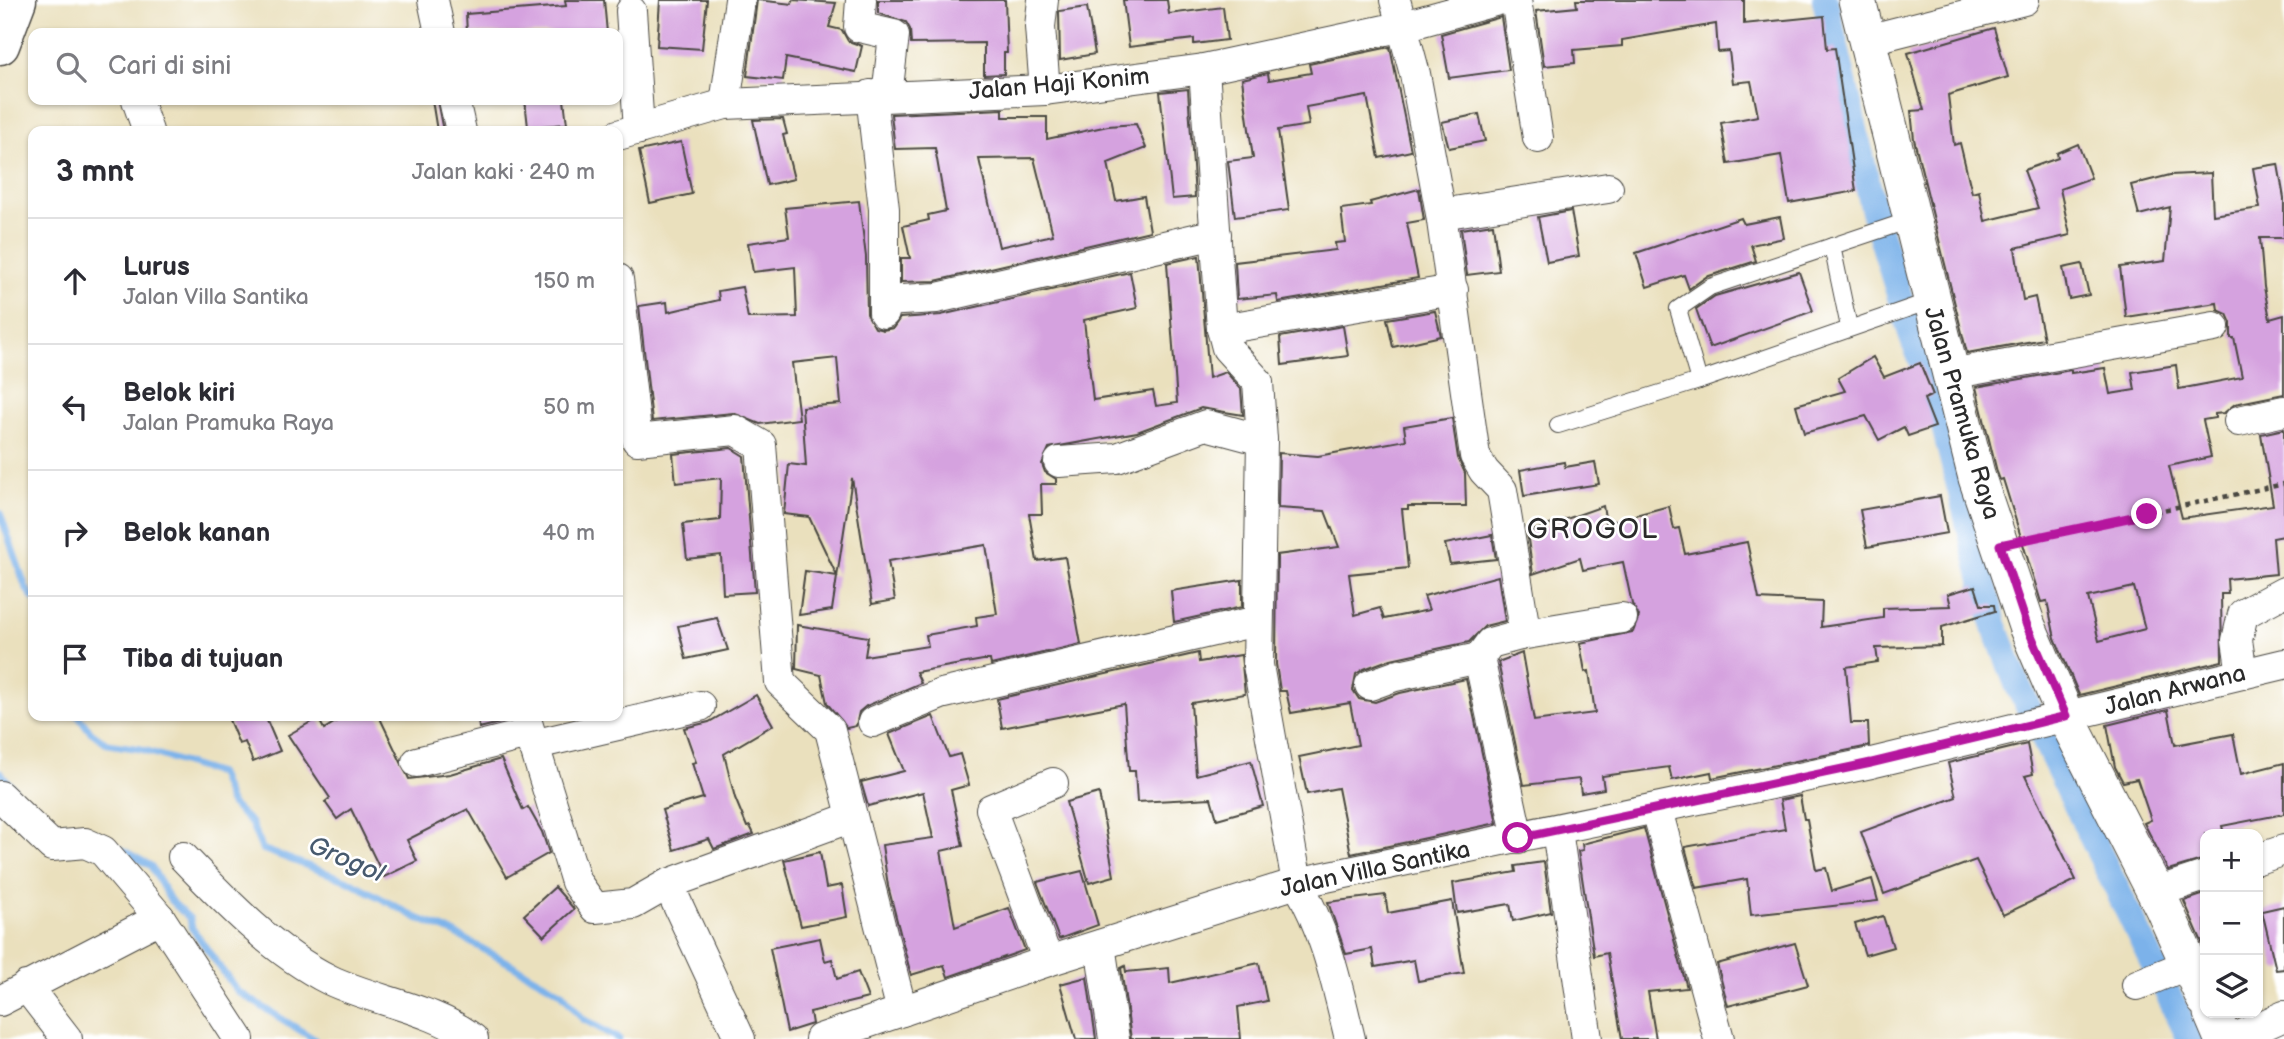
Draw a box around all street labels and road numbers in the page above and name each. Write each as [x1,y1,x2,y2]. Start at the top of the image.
street label: Jalan Haji Konim [967,62,1151,106]
street label: Jalan Pramuka Raya [1918,303,2006,523]
street label: Jalan Arwana [2101,658,2249,722]
street label: Jalan Villa Santika [1277,835,1473,903]

